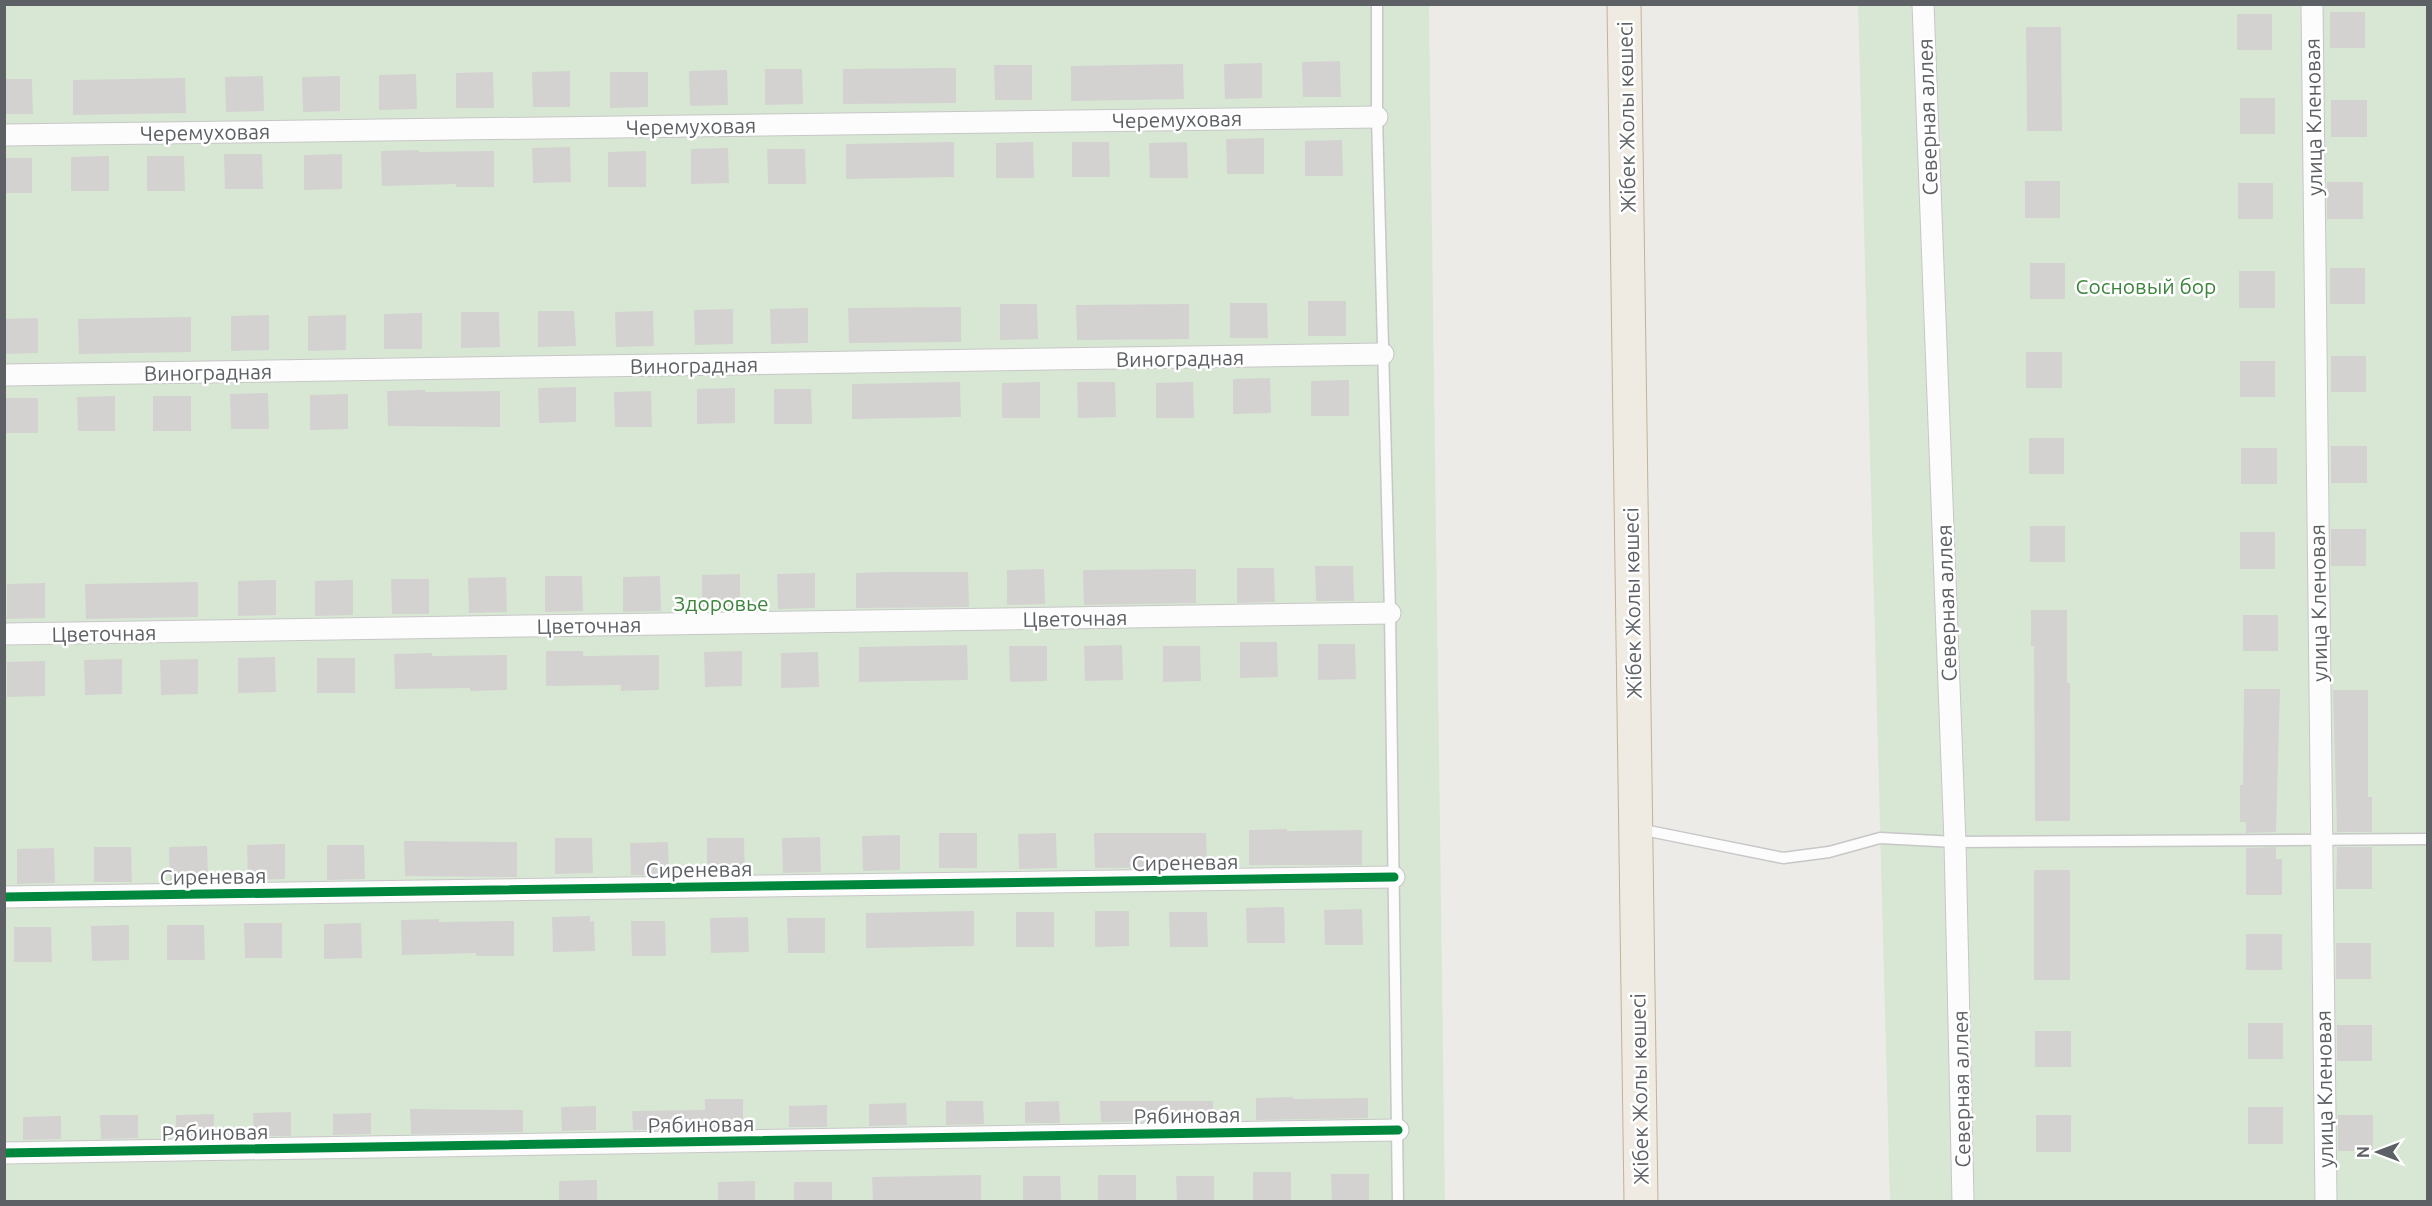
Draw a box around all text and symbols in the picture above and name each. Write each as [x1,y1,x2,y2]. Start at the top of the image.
street label: Жібек Жолы көшесі [1612,21,1640,213]
street label: Северная аллея [1912,38,1942,196]
street label: улица Кленовая [2300,38,2326,196]
street label: Черемуховая [1112,106,1242,132]
street label: Черемуховая [626,113,756,139]
street label: Черемуховая [140,119,270,145]
park label: Сосновый бор [2076,274,2216,298]
street label: Виноградная [1116,345,1244,371]
street label: Виноградная [630,352,758,378]
street label: Виноградная [144,359,272,385]
street label: Жібек Жолы көшесі [1618,507,1646,699]
street label: Северная аллея [1931,524,1961,682]
street label: улица Кленовая [2305,524,2331,682]
park label: Здоровье [673,591,769,615]
street label: Цветочная [1022,605,1128,631]
street label: Цветочная [536,612,642,638]
street label: Цветочная [51,620,157,646]
street label: Сиреневая [1131,849,1239,875]
street label: Сиреневая [645,856,753,882]
street label: Сиреневая [159,863,267,889]
street label: Жібек Жолы көшесі [1625,993,1653,1185]
street label: Северная аллея [1948,1010,1974,1168]
street label: улица Кленовая [2311,1010,2337,1168]
street label: Рябиновая [1133,1102,1241,1128]
street label: Рябиновая [647,1111,755,1137]
street label: Рябиновая [161,1119,269,1145]
north arrow [2348,1122,2408,1182]
text: N [2354,1146,2372,1158]

